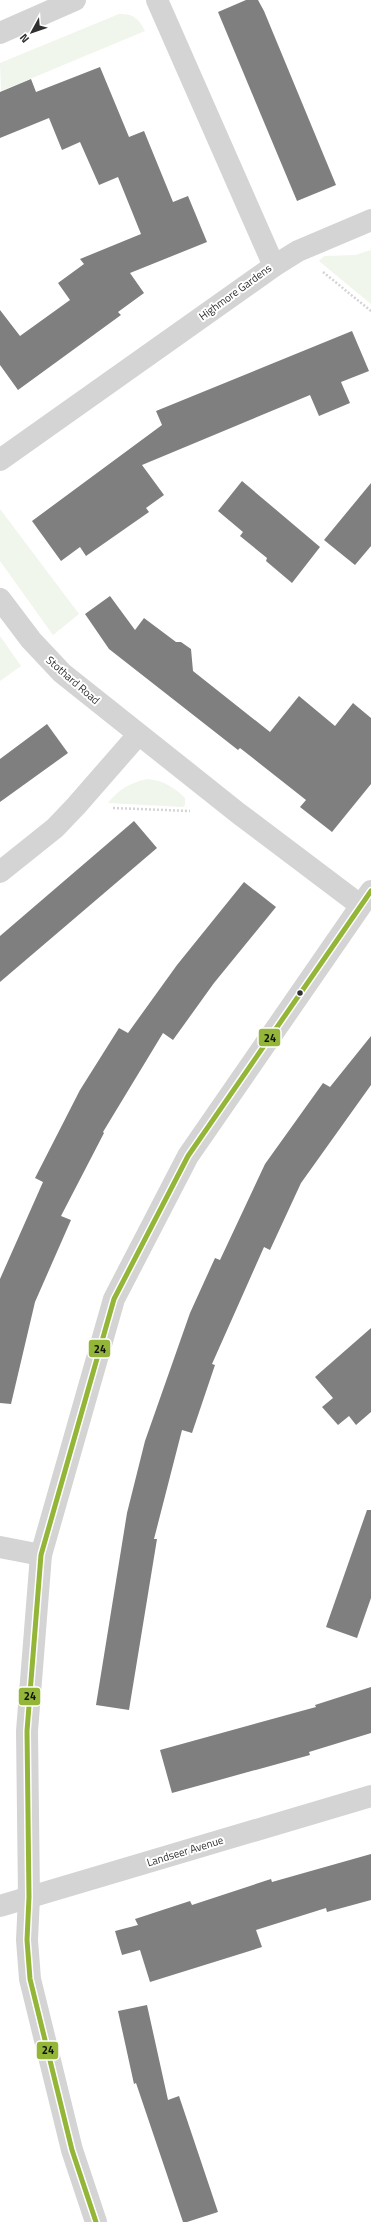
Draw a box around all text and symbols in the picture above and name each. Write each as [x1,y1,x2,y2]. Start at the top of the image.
north arrow [12,12,52,52]
text: N [16,30,33,46]
street label: Highmore Gardens [195,260,275,324]
street label: Stothard Road [43,652,103,708]
unlabelled marker [295,988,305,998]
line badge: 24 [258,1028,281,1047]
text: 24 [264,1030,276,1046]
line badge: 24 [88,1339,111,1358]
text: 24 [94,1341,106,1357]
line badge: 24 [18,1687,41,1706]
text: 24 [24,1688,36,1704]
street label: Landseer Avenue [145,1832,226,1870]
line badge: 24 [36,2041,59,2060]
text: 24 [42,2042,54,2058]

